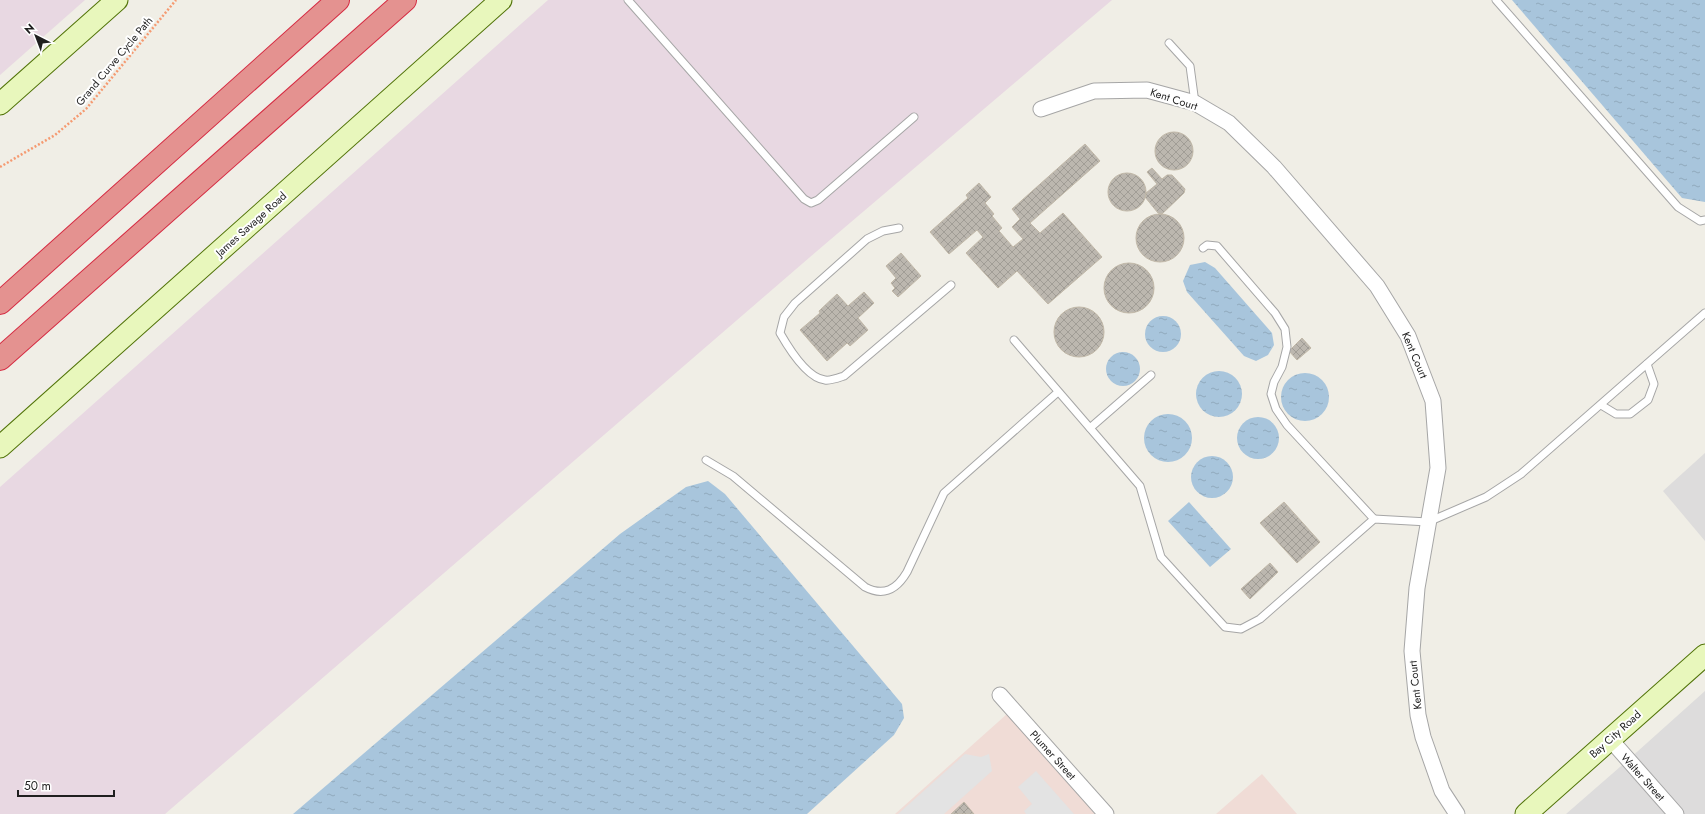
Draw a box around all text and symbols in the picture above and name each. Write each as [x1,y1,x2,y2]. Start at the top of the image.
street label: Grand Curve Cycle Path [72,13,156,109]
north arrow [16,16,56,56]
text: N [21,20,38,37]
street label: Kent Court [1148,84,1200,114]
street label: James Savage Road [211,188,290,261]
street label: Kent Court [1398,329,1432,381]
street label: Kent Court [1404,659,1426,710]
street label: Bay City Road [1586,707,1644,761]
street label: Plumer Street [1026,727,1080,784]
street label: Walter Street [1617,750,1669,805]
scale bar [18,772,114,798]
text: 50 m [24,777,51,795]

